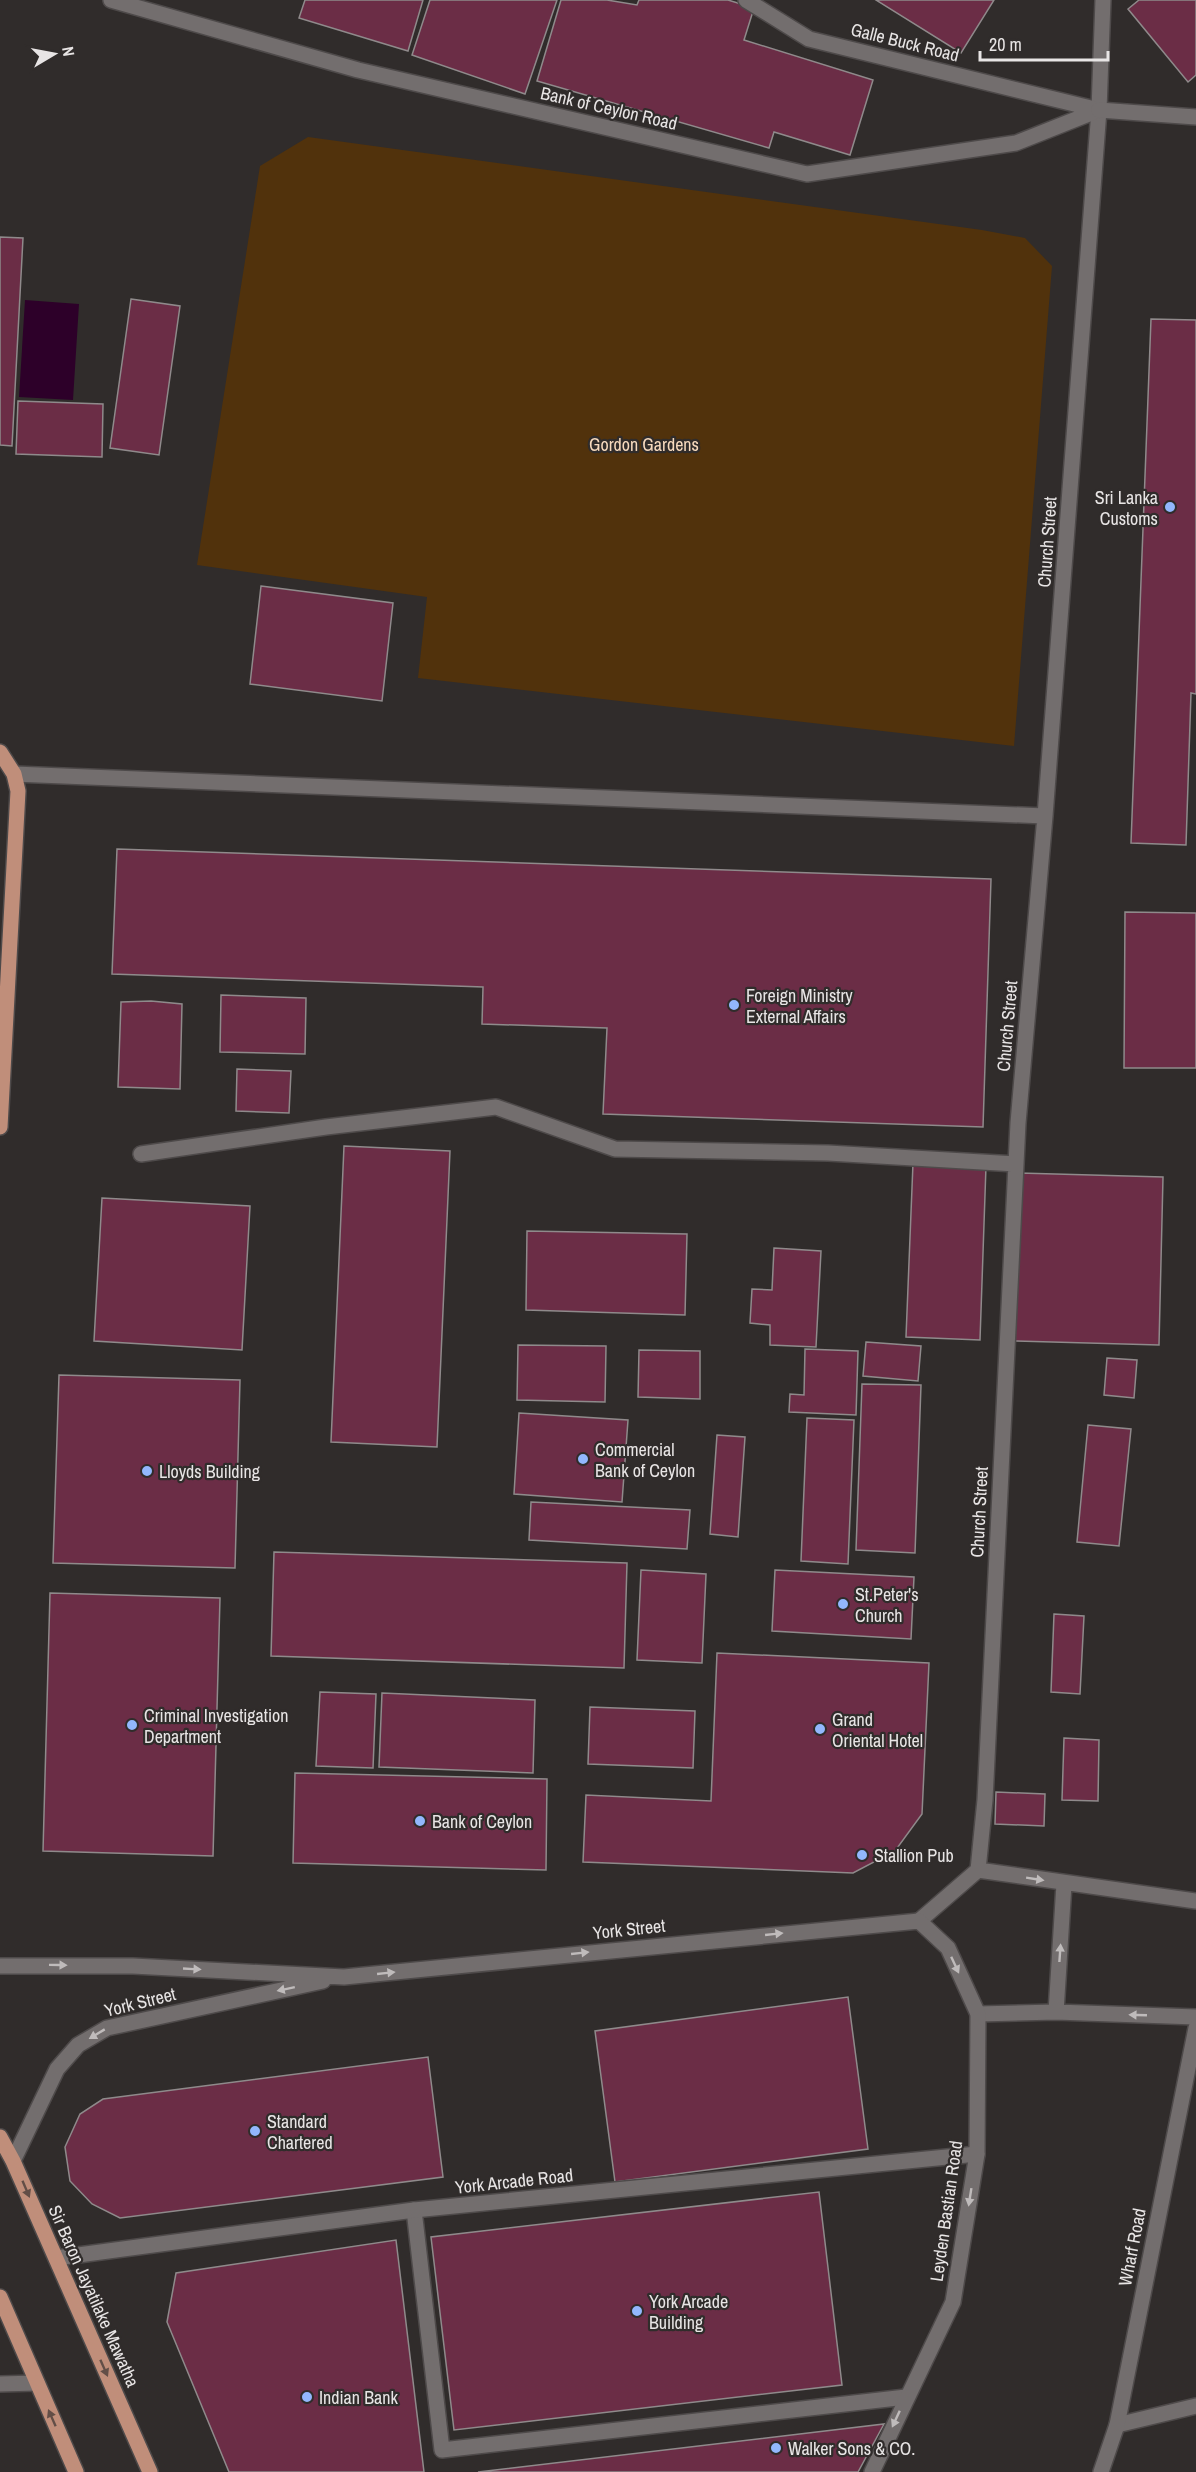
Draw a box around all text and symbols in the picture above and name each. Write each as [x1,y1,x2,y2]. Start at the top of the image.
street label: Galle Buck Road [848,16,962,68]
north arrow [24,24,84,84]
scale bar [980,24,1108,62]
text: 20 m [989,32,1022,57]
text: N [57,45,80,58]
street label: Bank of Ceylon Road [538,80,680,136]
park label: Gordon Gardens [589,432,699,457]
place label: Sri Lanka Customs [1095,485,1158,531]
street label: Church Street [1031,496,1063,588]
marker: Sri Lanka Customs [1163,500,1177,514]
street label: Church Street [991,980,1023,1072]
place label: Foreign Ministry External Affairs [746,983,853,1029]
marker: Foreign Ministry External Affairs [727,998,741,1012]
place label: Commercial Bank of Ceylon [595,1437,695,1483]
marker: Commercial Bank of Ceylon [576,1452,590,1466]
place label: Lloyds Building [159,1459,261,1484]
marker: Lloyds Building [140,1464,154,1478]
street label: Church Street [964,1466,994,1558]
place label: St.Peter's Church [855,1582,919,1628]
marker: St.Peter's Church [836,1597,850,1611]
place label: Criminal Investigation Department [144,1703,288,1749]
place label: Grand Oriental Hotel [832,1707,923,1753]
marker: Criminal Investigation Department [125,1718,139,1732]
marker: Grand Oriental Hotel [813,1722,827,1736]
place label: Bank of Ceylon [432,1809,532,1834]
marker: Bank of Ceylon [413,1814,427,1828]
place label: Stallion Pub [874,1843,954,1868]
marker: Stallion Pub [855,1848,869,1862]
one-way arrow [1026,1875,1045,1884]
street label: York Street [592,1913,666,1945]
one-way arrow [765,1929,784,1939]
one-way arrow [1055,1944,1064,1963]
one-way arrow [571,1948,590,1958]
one-way arrow [951,1957,960,1974]
one-way arrow [49,1960,68,1970]
one-way arrow [182,1965,201,1974]
one-way arrow [377,1968,396,1978]
street label: York Street [102,1981,178,2023]
one-way arrow [277,1985,296,1994]
one-way arrow [1128,2010,1147,2019]
one-way arrow [89,2028,105,2039]
place label: Standard Chartered [267,2109,333,2155]
marker: Standard Chartered [248,2124,262,2138]
street label: Leyden Bastian Road [924,2139,968,2283]
street label: York Arcade Road [454,2162,574,2200]
one-way arrow [21,2181,31,2199]
one-way arrow [965,2187,974,2206]
street label: Sir Baron Jayatilake Mawatha [43,2201,145,2391]
street label: Wharf Road [1112,2206,1152,2288]
place label: York Arcade Building [649,2289,728,2335]
marker: York Arcade Building [630,2304,644,2318]
one-way arrow [99,2359,109,2377]
place label: Indian Bank [319,2385,398,2410]
marker: Indian Bank [300,2390,314,2404]
one-way arrow [47,2409,57,2427]
one-way arrow [891,2411,901,2429]
place label: Walker Sons & CO. [788,2436,915,2461]
marker: Walker Sons & CO. [769,2441,783,2455]

